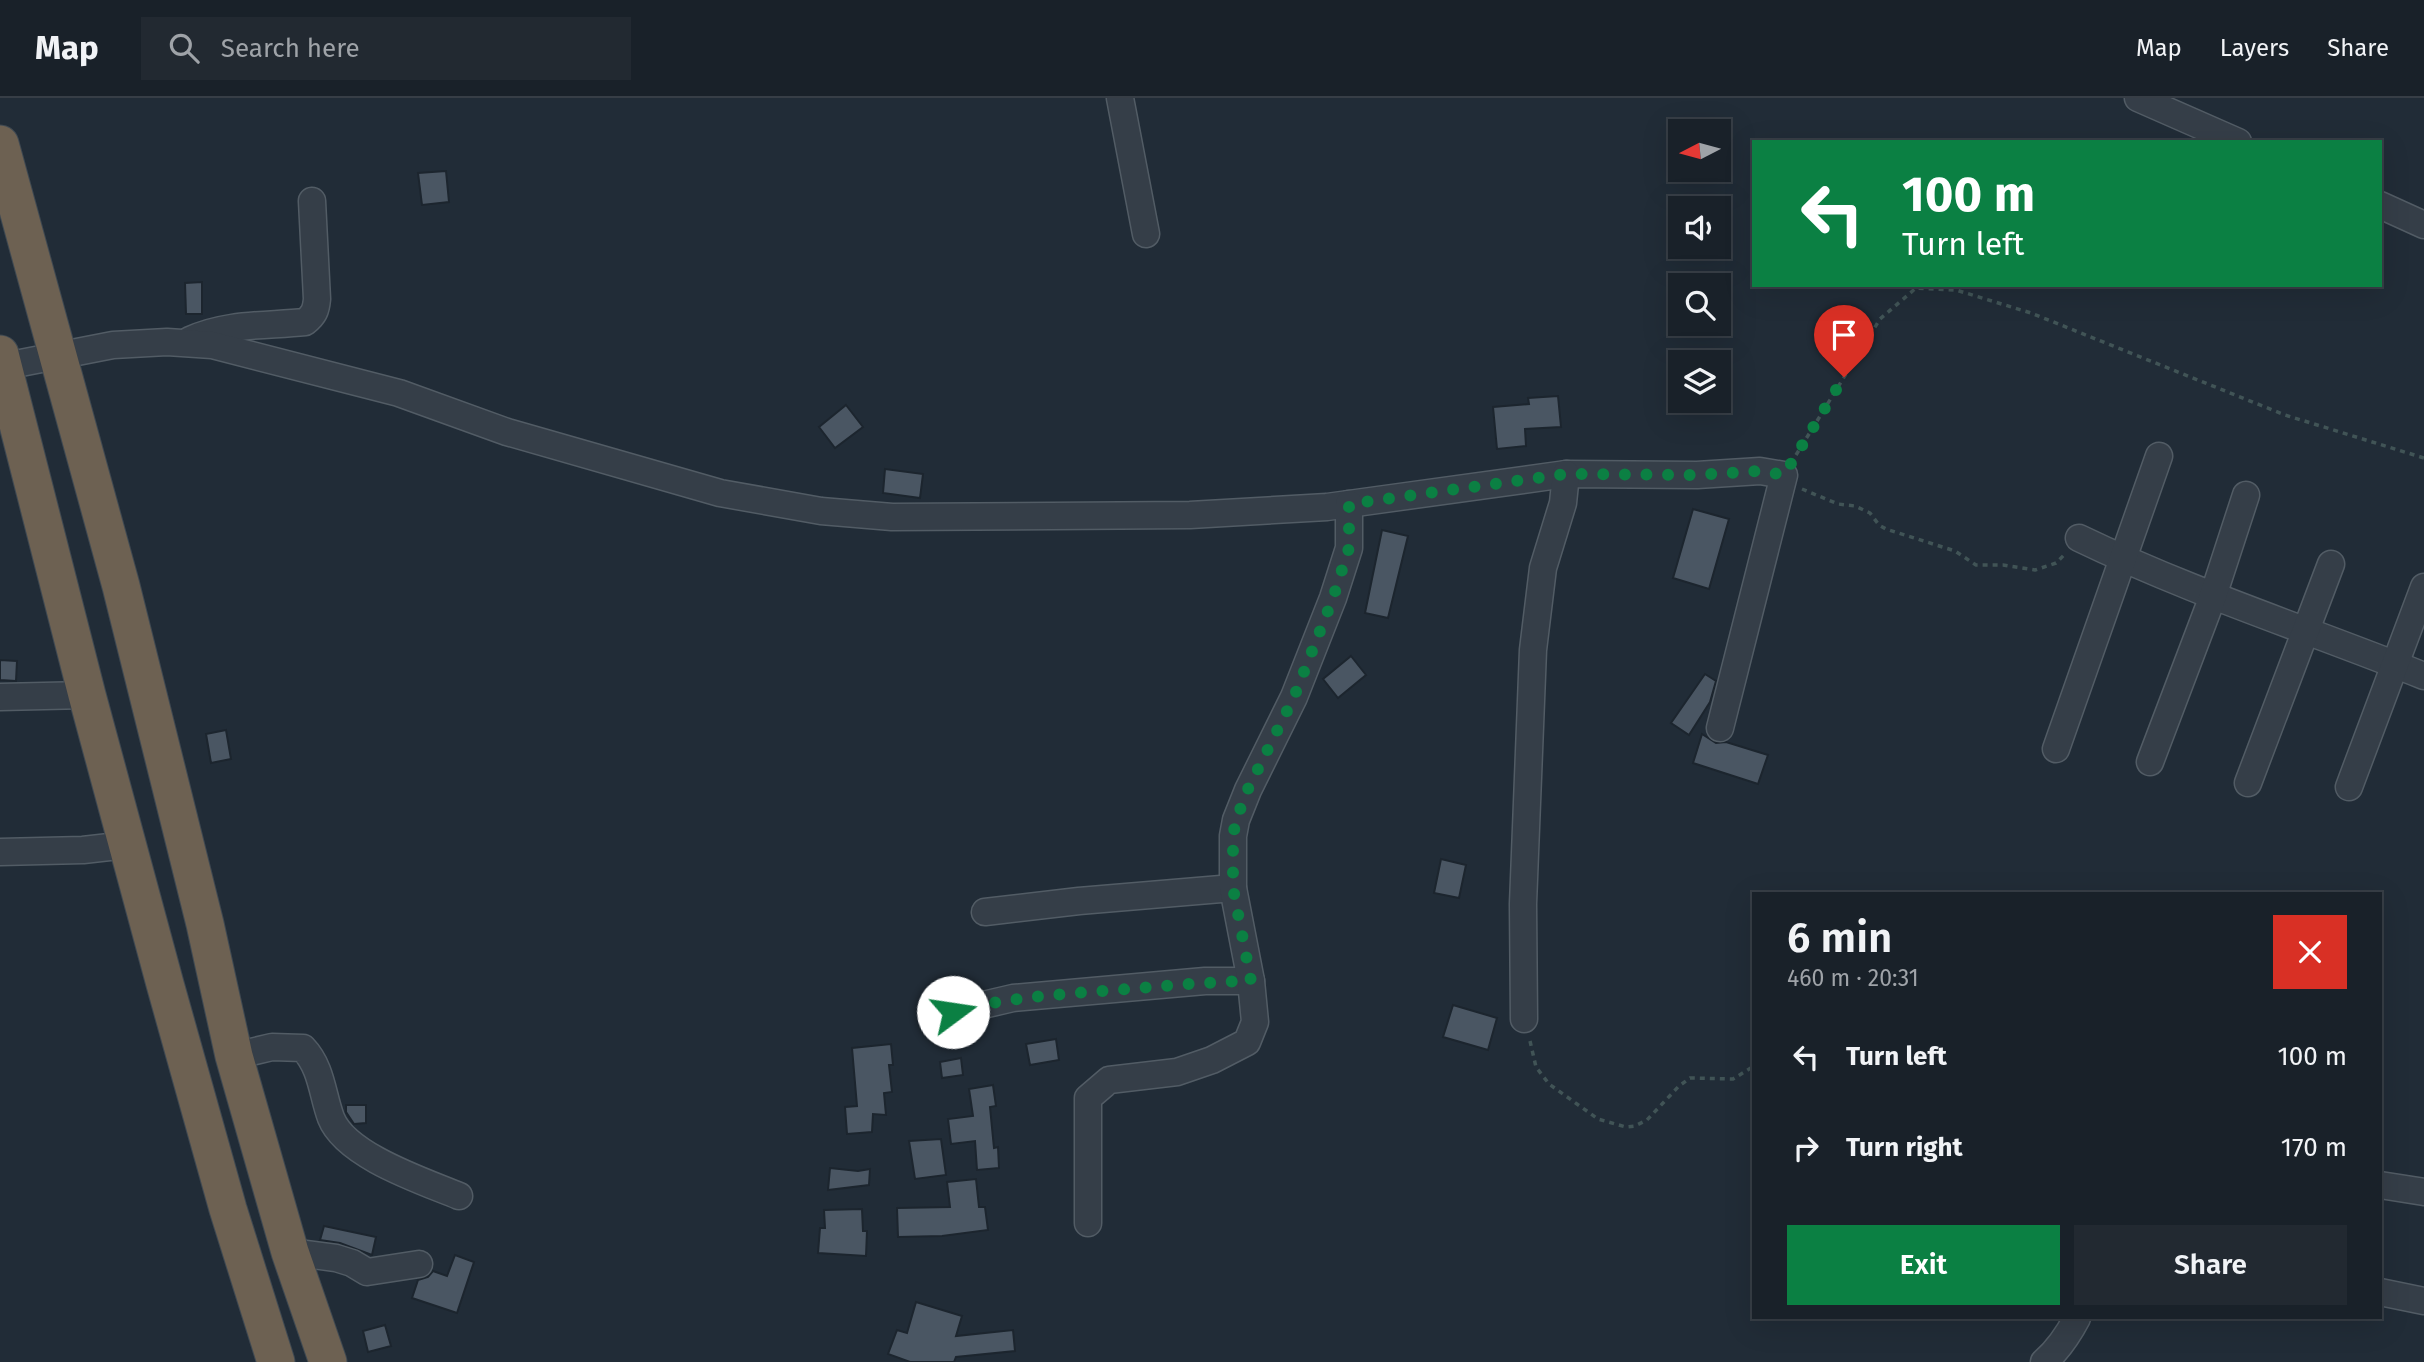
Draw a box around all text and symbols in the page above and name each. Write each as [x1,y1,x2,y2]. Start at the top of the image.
search box [141,17,631,80]
text: Map [35,28,99,68]
icon: search [165,29,203,67]
text: Search here [221,33,360,64]
text: Map [2136,34,2182,62]
text: Layers [2220,34,2289,62]
text: Share [2327,34,2389,62]
north arrow [1668,119,1731,182]
map controls [1668,119,1731,413]
text: 100 m [1902,165,2035,224]
icon: left [1787,168,1878,259]
button: sound [1668,196,1731,259]
text: Turn left [1902,225,2024,263]
button: search [1668,273,1731,336]
pin [1814,305,1874,377]
icon: arrive [1825,316,1863,354]
button: layers [1668,350,1731,413]
text: 6 min [1787,913,1892,963]
button: close [2273,915,2347,989]
text: 460 m · 20:31 [1787,964,1919,992]
position arrow [916,975,990,1049]
icon: left [1787,1038,1825,1076]
text: Turn left [1846,1041,1947,1072]
text: 100 m [2278,1041,2347,1072]
icon: right [1787,1129,1825,1167]
text: Turn right [1846,1132,1963,1163]
text: 170 m [2281,1132,2347,1163]
button: Exit [1787,1225,2060,1305]
button: Share [2074,1225,2347,1305]

